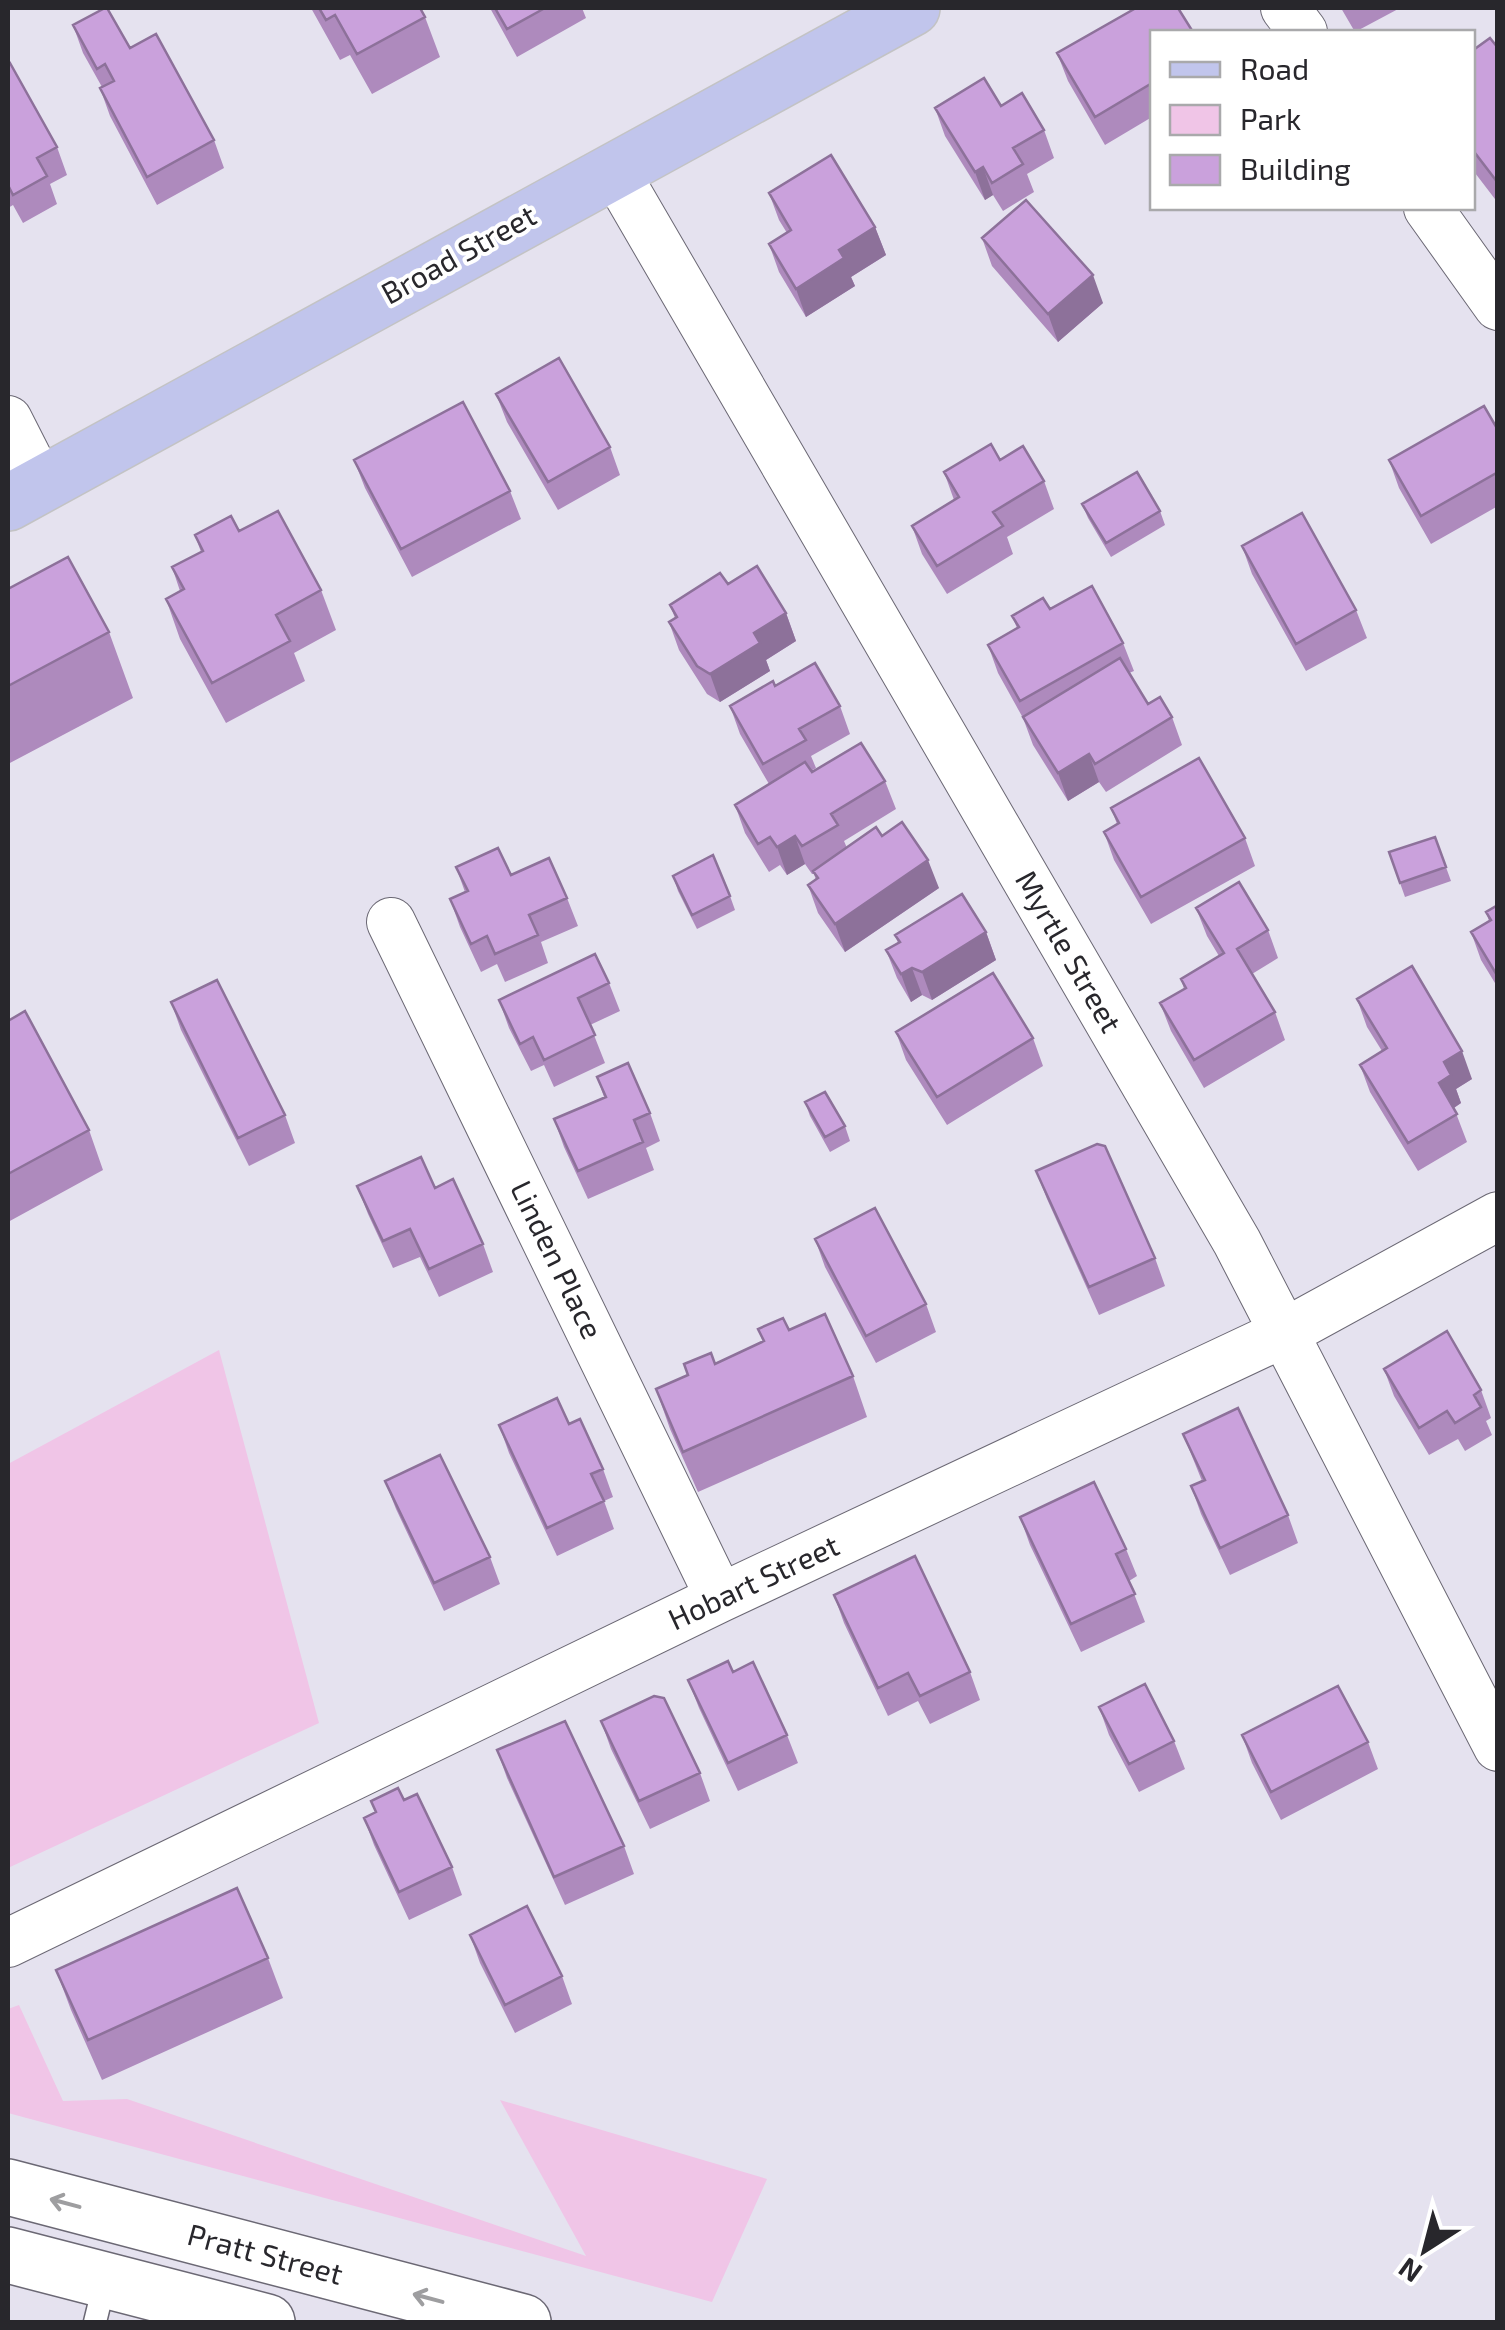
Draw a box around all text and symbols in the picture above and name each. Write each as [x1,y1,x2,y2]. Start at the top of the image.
legend [1150,30,1475,210]
text: Road [1240,50,1309,86]
text: Park [1240,100,1301,136]
text: Building [1240,150,1351,186]
street label: Broad Street [375,196,542,310]
street label: Myrtle Street [1009,864,1131,1038]
street label: Linden Place [504,1174,612,1344]
street label: Hobart Street [662,1526,844,1636]
one-way arrow [50,2192,81,2211]
north arrow [1375,2200,1475,2300]
street label: Pratt Street [184,2215,347,2291]
text: N [1392,2251,1428,2291]
one-way arrow [413,2287,445,2306]

